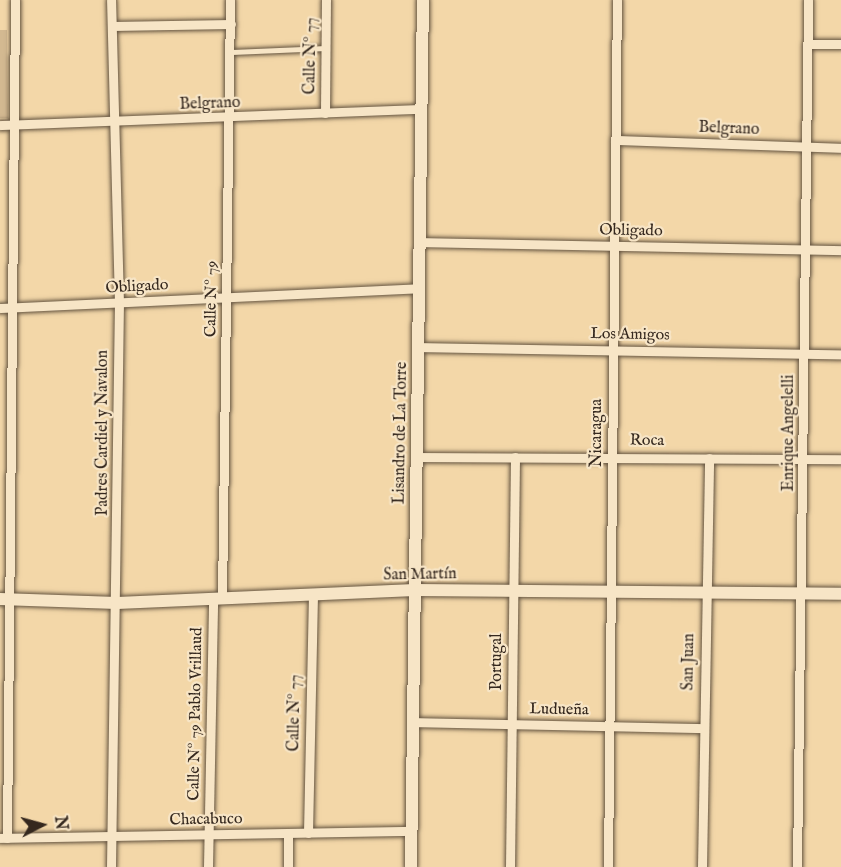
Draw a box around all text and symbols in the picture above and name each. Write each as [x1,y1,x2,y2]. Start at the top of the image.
street label: Calle Nº 77 [301,17,321,95]
street label: Belgrano [179,93,241,115]
street label: Belgrano [698,118,760,140]
street label: Obligado [599,221,663,241]
street label: Calle Nº 79 [202,261,222,337]
street label: Obligado [105,276,169,298]
street label: Los Amigos [590,325,670,345]
street label: Padres Cardiel y Navalon [93,350,113,516]
street label: Lisandro de La Torre [390,362,412,504]
street label: Enrique Angelelli [779,375,799,491]
street label: Nicaragua [587,399,607,467]
street label: Roca [630,431,664,451]
street label: San Martín [383,565,457,585]
street label: Calle Nº 79 Pablo Vrillaud [185,627,207,801]
street label: Portugal [487,633,507,691]
street label: San Juan [679,633,699,691]
street label: Calle Nº 77 [285,674,305,752]
street label: Ludueña [529,700,589,720]
north arrow [12,795,72,855]
street label: Chacabuco [169,810,243,830]
text: N [49,815,71,831]

